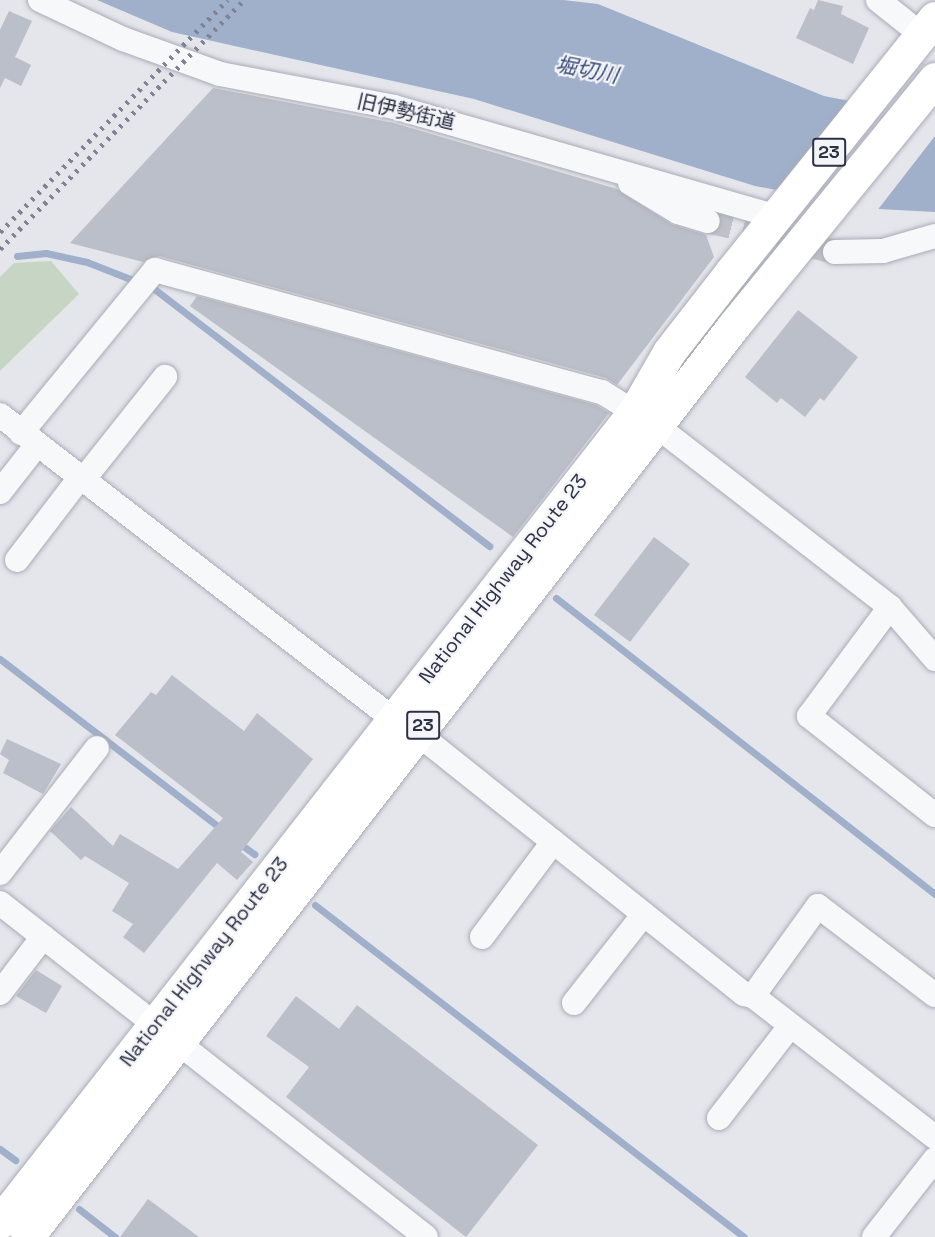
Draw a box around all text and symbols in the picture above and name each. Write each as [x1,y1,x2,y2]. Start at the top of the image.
water label: 堀切川 [554,52,620,88]
street label: 旧伊勢街道 [355,89,457,135]
road number: 23 [811,137,847,167]
street label: National Highway Route 23 [414,470,592,688]
road number: 23 [405,710,441,740]
street label: National Highway Route 23 [115,853,293,1071]

